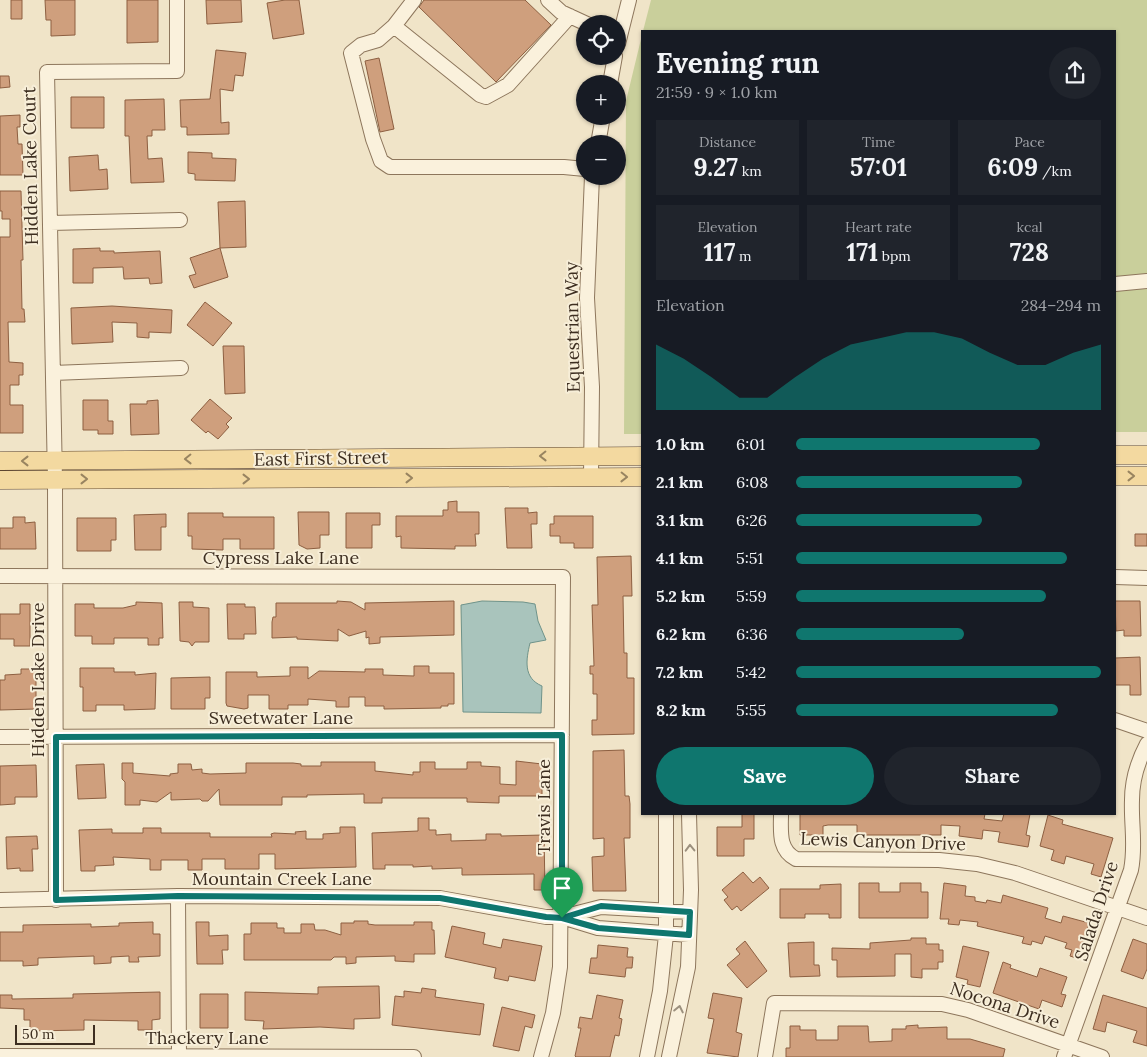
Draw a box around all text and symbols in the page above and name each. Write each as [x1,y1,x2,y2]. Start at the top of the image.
map controls [576,15,626,185]
button: locate [576,15,626,65]
text: Evening run [656,45,819,81]
button: share [1049,47,1101,99]
button: + [576,75,626,125]
text: 21:59 · 9 × 1.0 km [656,82,778,102]
street label: Hidden Lake Court [17,86,43,246]
text: Distance [699,133,756,151]
text: Time [862,133,895,151]
text: Pace [1014,133,1045,151]
button: − [576,135,626,185]
text: 9.27 [693,151,738,183]
text: 57:01 [850,151,907,183]
text: 6:09 [987,151,1038,183]
text: km [738,162,762,180]
text: /km [1038,162,1072,180]
text: Elevation [697,218,758,236]
text: Heart rate [845,218,912,236]
text: kcal [1017,218,1042,236]
text: 117 [703,236,735,268]
text: 171 [846,236,878,268]
text: 728 [1010,236,1049,268]
text: m [735,247,752,265]
text: bpm [878,247,911,265]
street label: Equestrian Way [559,261,585,393]
text: Elevation [656,295,725,315]
text: 284–294 m [1021,295,1101,315]
text: 1.0 km [656,434,705,454]
text: 6:01 [736,434,765,454]
street label: East First Street [254,445,388,471]
one-way arrow [539,451,546,461]
one-way arrow [184,454,192,464]
one-way arrow [21,456,29,466]
one-way arrow [1128,471,1135,481]
one-way arrow [620,472,628,482]
text: 2.1 km [656,472,703,492]
text: 6:08 [736,472,768,492]
one-way arrow [405,473,413,483]
one-way arrow [80,474,88,485]
one-way arrow [242,474,250,484]
text: 3.1 km [656,510,704,530]
text: 6:26 [736,510,767,530]
street label: Cypress Lake Lane [203,546,360,569]
text: 4.1 km [656,548,703,568]
text: 5:51 [736,548,763,568]
text: 5.2 km [656,586,705,606]
text: 5:59 [736,586,767,606]
street label: Hidden Lake Drive [26,602,49,758]
text: 6.2 km [656,624,706,644]
text: 6:36 [736,624,767,644]
text: 7.2 km [656,662,703,682]
text: 5:42 [736,662,766,682]
text: 8.2 km [656,700,706,720]
text: 5:55 [736,700,766,720]
street label: Sweetwater Lane [209,706,353,729]
button: Save [656,747,874,805]
button: Share [884,747,1101,805]
street label: Travis Lane [532,759,555,855]
street label: Lewis Canyon Drive [800,827,967,855]
one-way arrow [684,844,695,852]
street label: Salada Drive [1069,858,1123,964]
street label: Mountain Creek Lane [192,867,372,890]
pin [541,867,583,918]
icon: arrive [548,874,576,902]
street label: Nocona Drive [947,976,1063,1034]
one-way arrow [673,1005,684,1014]
scale bar [15,1022,95,1045]
text: 50 m [22,1025,55,1043]
street label: Thackery Lane [145,1026,269,1049]

